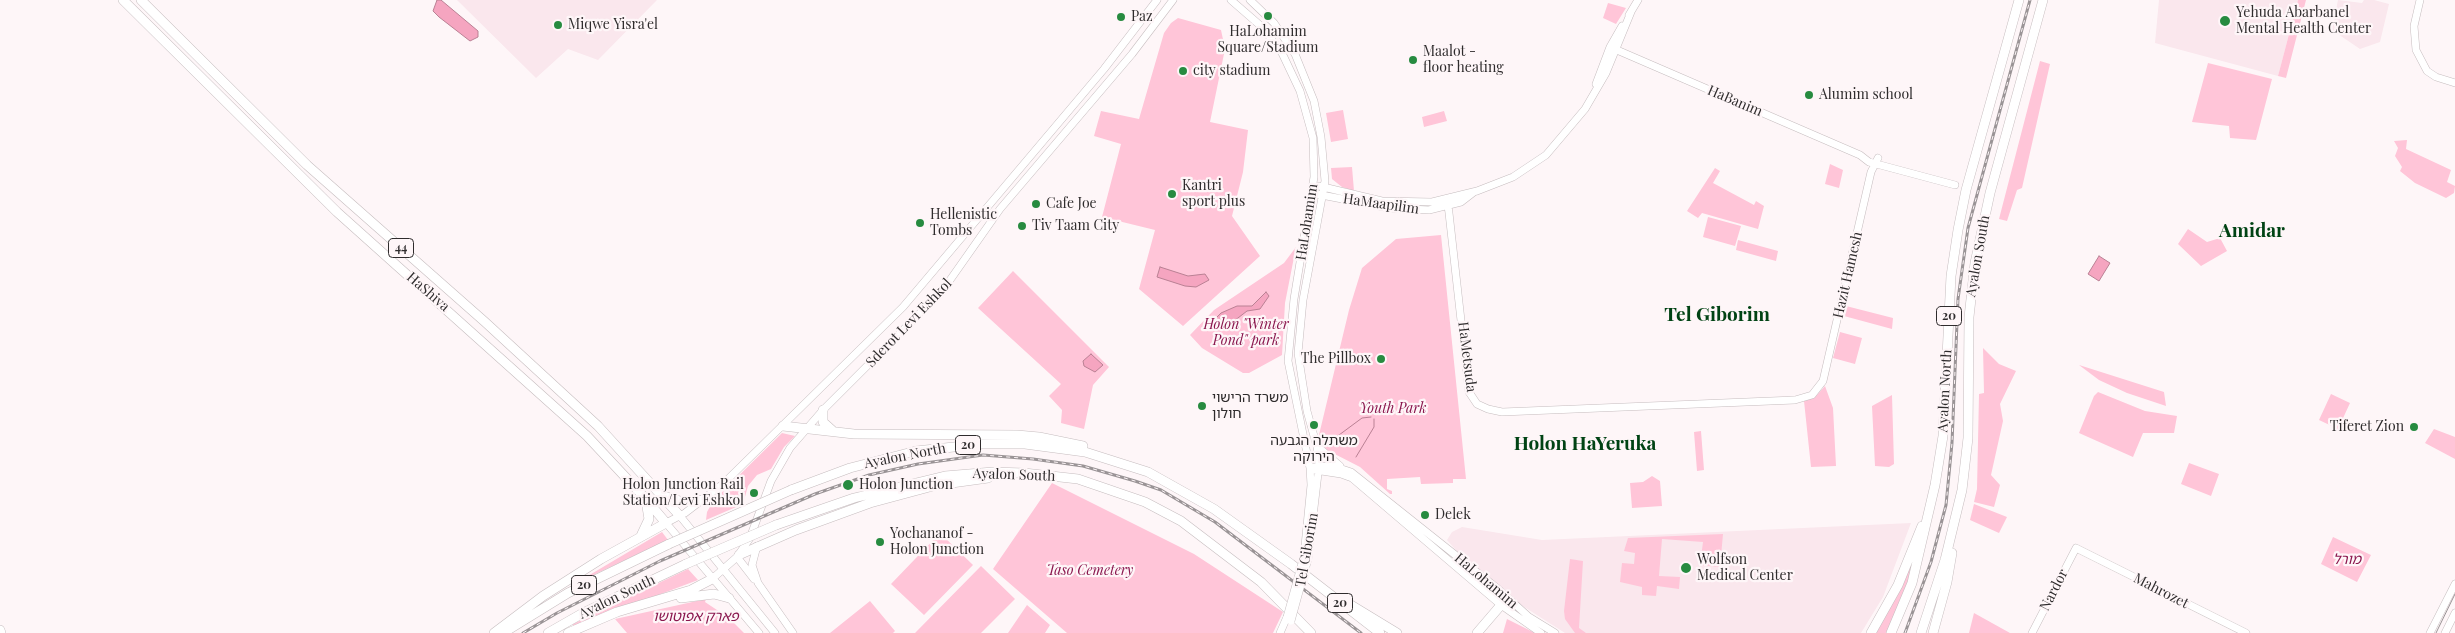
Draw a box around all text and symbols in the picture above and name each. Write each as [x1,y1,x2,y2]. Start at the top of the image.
place label: Yehuda Abarbanel Mental Health Center [2236,5,2371,38]
place label: Paz [1131,9,1153,25]
marker: HaLohamim Square/Stadium [1262,10,1274,22]
marker: Paz [1115,11,1127,23]
marker: Yehuda Abarbanel Mental Health Center [2218,14,2232,28]
place label: Miqwe Yisra'el [568,17,658,33]
marker: Miqwe Yisra'el [552,19,564,31]
place label: HaLohamim Square/Stadium [1217,24,1319,56]
place label: Maalot - floor heating [1423,44,1504,76]
marker: Maalot - floor heating [1407,54,1419,66]
place label: city stadium [1193,63,1270,79]
marker: city stadium [1177,65,1189,77]
street label: HaBanim [1705,82,1765,120]
place label: Alumim school [1819,87,1913,103]
marker: Alumim school [1803,89,1815,101]
place label: Kantri sport plus [1182,178,1245,210]
street label: HaLohamim [1293,182,1321,262]
marker: Kantri sport plus [1166,188,1178,200]
street label: HaMaapilim [1342,190,1420,218]
place label: Cafe Joe [1046,196,1097,212]
marker: Cafe Joe [1030,198,1042,210]
place label: Hellenistic Tombs [930,207,997,240]
street label: Ayalon South [1963,214,1993,298]
marker: Hellenistic Tombs [914,217,926,229]
place label: Tiv Taam City [1032,218,1119,234]
marker: Tiv Taam City [1016,220,1028,232]
district label: Amidar [2219,220,2285,242]
street label: Hazit Hamesh [1830,230,1866,320]
road number: 44 [388,238,414,258]
street label: HaShiva [403,269,453,315]
street label: Sderot Levi Eshkol [863,275,955,371]
district label: Tel Giborim [1664,304,1770,326]
road number: 20 [1936,306,1962,326]
park label: Holon "Winter Pond" park [1203,317,1289,350]
street label: HaMetsuda [1454,321,1480,393]
street label: Ayalon North [1934,349,1956,433]
place label: The Pillbox [1301,351,1371,367]
marker: The Pillbox [1375,353,1387,365]
place label: משרד הרישוי חולון [1212,390,1289,422]
marker: משרד הרישוי חולון [1196,400,1208,412]
park label: Youth Park [1360,401,1426,417]
marker: משתלה הגבעה הירוקה [1308,419,1320,431]
place label: Tiferet Zion [2330,419,2404,435]
marker: Tiferet Zion [2408,421,2420,433]
place label: משתלה הגבעה הירוקה [1270,433,1358,466]
district label: Holon HaYeruka [1514,433,1656,455]
road number: 20 [956,436,980,454]
street label: Ayalon North [863,440,947,472]
street label: Ayalon South [972,465,1056,485]
place label: Holon Junction Rail Station/Levi Eshkol [622,477,744,510]
place label: Holon Junction [859,477,953,493]
marker: Holon Junction [841,478,855,492]
marker: Holon Junction Rail Station/Levi Eshkol [748,487,760,499]
place label: Delek [1435,507,1471,523]
marker: Delek [1419,509,1431,521]
street label: Tel Giborim [1292,512,1322,588]
place label: Yochananof - Holon Junction [890,526,984,558]
marker: Yochananof - Holon Junction [874,536,886,548]
street label: HaLohamim [1451,550,1521,612]
place label: Wolfson Medical Center [1697,552,1793,584]
park label: מורל [2333,552,2361,568]
marker: Wolfson Medical Center [1679,561,1693,575]
park label: Taso Cemetery [1047,563,1133,579]
street label: Nardor [2036,566,2072,614]
street label: Mahrozet [2131,570,2191,612]
street label: Ayalon South [576,571,658,623]
road number: 20 [572,576,596,594]
road number: 20 [1328,594,1352,612]
park label: פארק אפוטושו [653,609,739,625]

